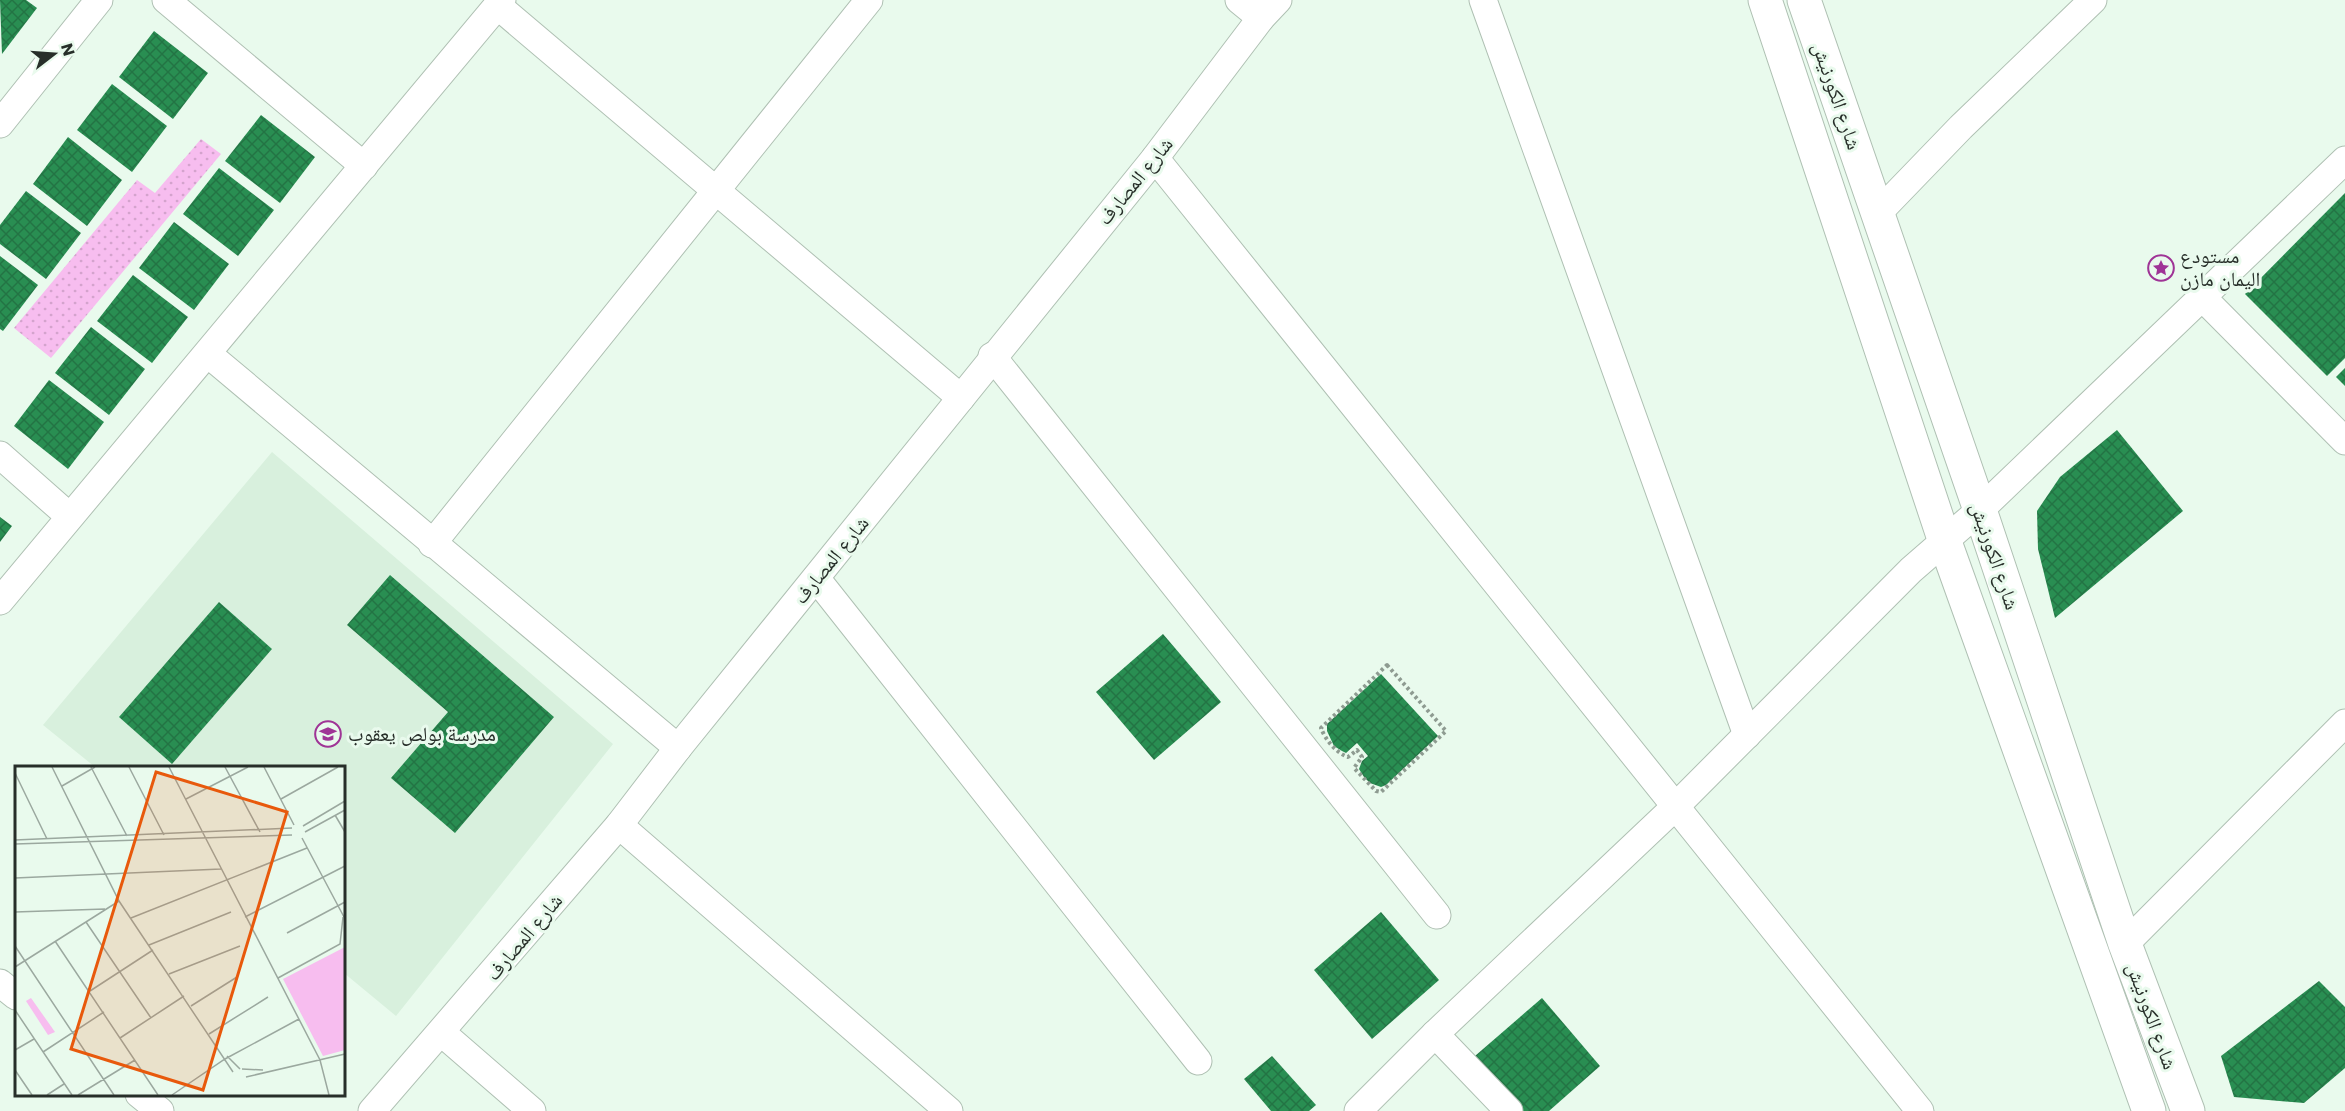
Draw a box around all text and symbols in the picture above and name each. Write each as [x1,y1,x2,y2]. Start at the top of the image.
north arrow [24,24,84,84]
street label: شارع الكورنيش [1806,39,1868,153]
text: N [55,41,81,59]
street label: شارع المصارف [1091,131,1179,231]
place label: مستودع اليمان مازن [2180,242,2260,293]
place icon: مستودع اليمان مازن [2146,253,2176,283]
street label: شارع الكورنيش [1964,499,2026,613]
street label: شارع المصارف [787,510,875,610]
school or university icon: مدرسة بولص يعقوب [313,719,343,749]
place label: مدرسة بولص يعقوب [348,720,496,748]
inset map [15,766,345,1096]
street label: شارع المصارف [479,887,569,987]
street label: شارع الكورنيش [2120,959,2184,1073]

